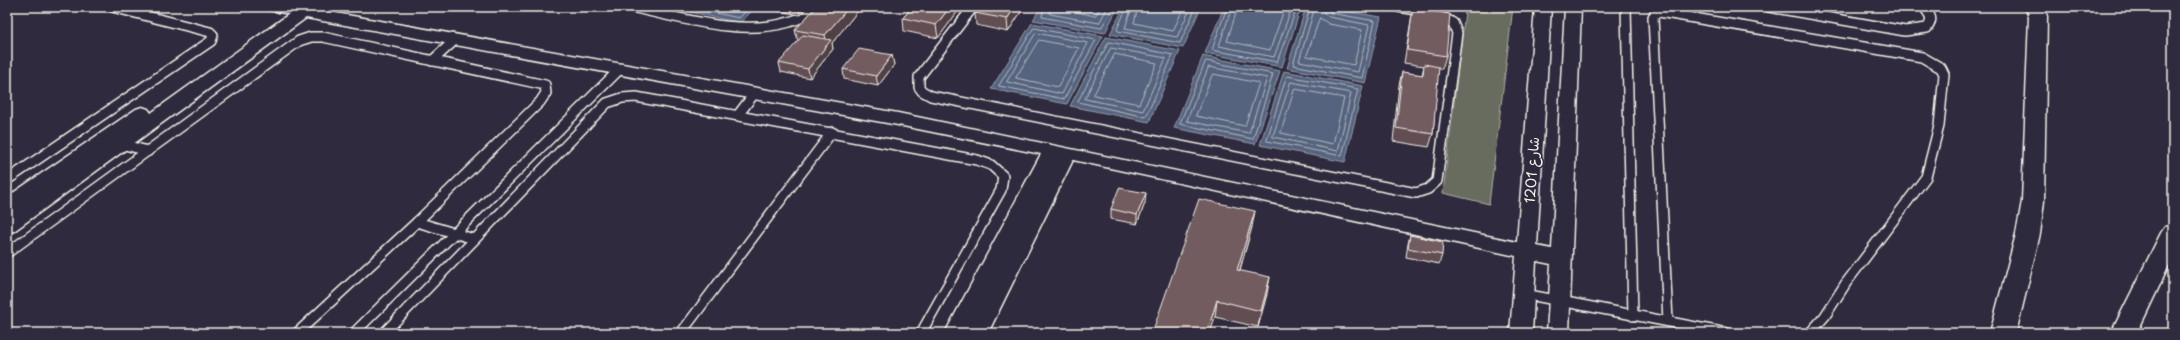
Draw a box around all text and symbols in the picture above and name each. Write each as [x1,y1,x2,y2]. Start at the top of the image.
street label: شارع 1201 [1519,136,1544,204]

